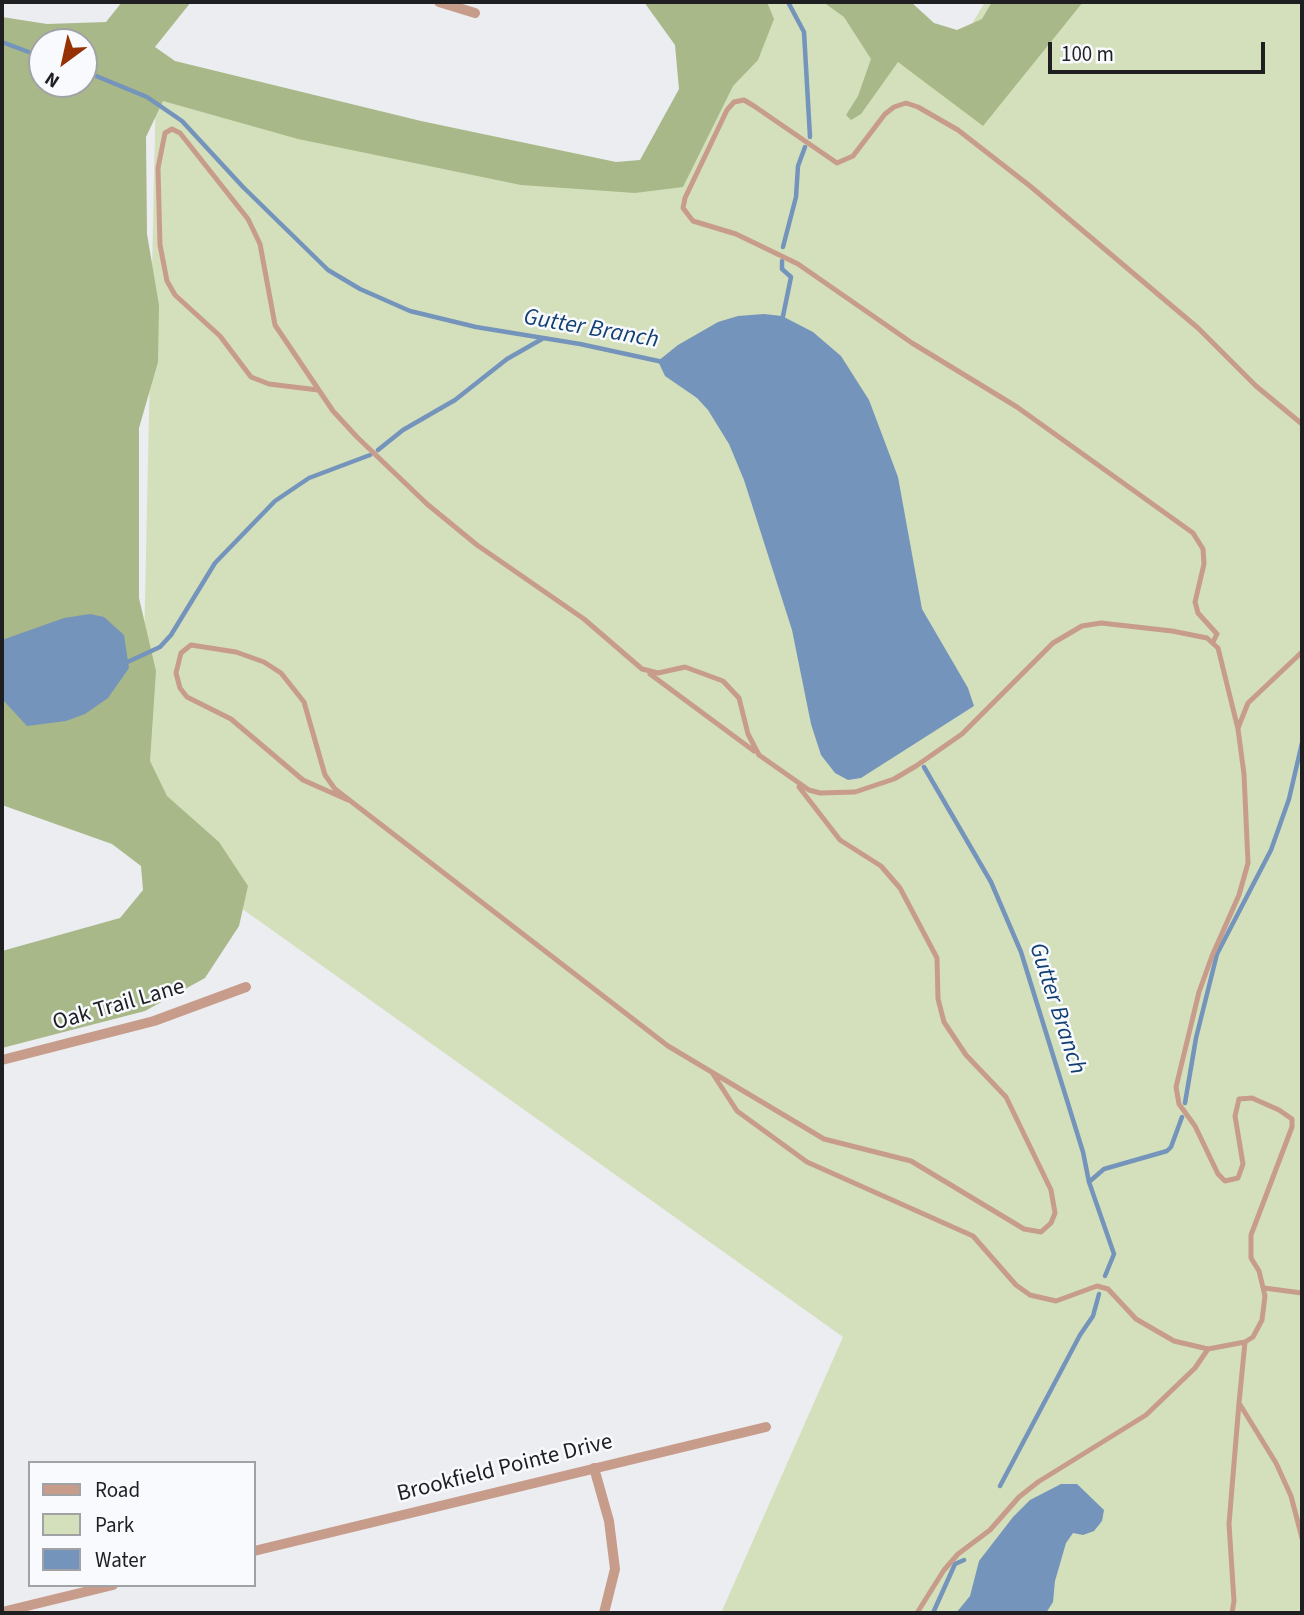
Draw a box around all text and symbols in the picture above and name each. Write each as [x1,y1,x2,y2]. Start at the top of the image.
north arrow [28,28,98,98]
scale bar [1052,28,1269,72]
text: 100 m [1061,39,1114,69]
text: N [40,65,65,94]
water label: Gutter Branch [521,304,661,356]
water label: Gutter Branch [1021,940,1091,1078]
street label: Oak Trail Lane [50,974,188,1038]
street label: Brookfield Pointe Drive [394,1429,616,1509]
legend [28,1461,256,1587]
text: Road [95,1475,140,1505]
text: Park [95,1510,134,1540]
text: Water [95,1545,146,1575]

